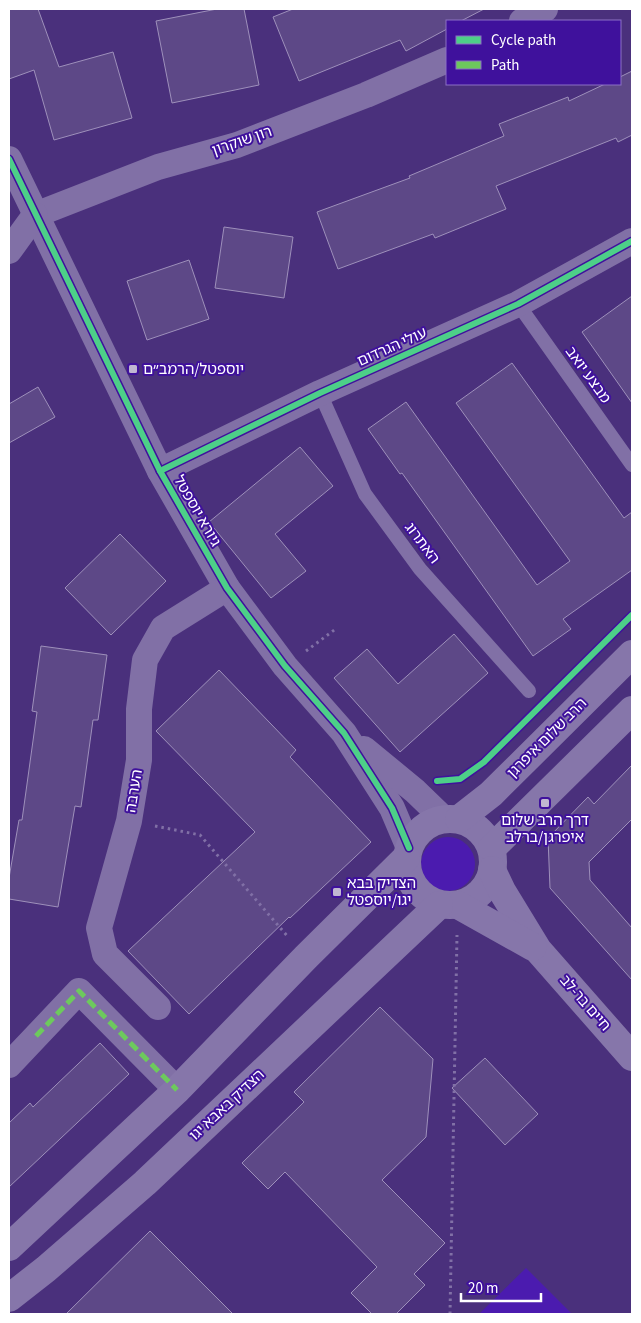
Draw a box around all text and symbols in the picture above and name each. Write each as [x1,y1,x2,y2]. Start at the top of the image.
legend [446,20,621,85]
text: Cycle path [491,30,556,51]
text: Path [491,55,519,76]
street label: רון שוקרון [209,121,275,161]
street label: עולי הגרדום [354,322,430,372]
street label: מבצע יואב [560,342,616,408]
place label: יוספטל/הרמב״ם [143,359,244,380]
marker: יוספטל/הרמב״ם [127,363,139,375]
street label: גיורא יוספטל [168,472,226,551]
street label: האתרוג [399,518,445,568]
street label: הרב שלום איפרגן [502,693,592,783]
street label: הערבה [120,768,148,814]
marker: דרך הרב שלום איפרגן/ברלב [539,797,551,809]
place label: דרך הרב שלום איפרגן/ברלב [501,810,589,848]
place label: הצדיק בבא יגו/יוספטל [347,873,416,911]
marker: הצדיק בבא יגו/יוספטל [331,886,343,898]
street label: חיים בר-לב [555,970,615,1036]
street label: הצדיק באבא יגו [185,1065,269,1145]
scale bar [461,1270,541,1302]
text: 20 m [468,1278,498,1299]

